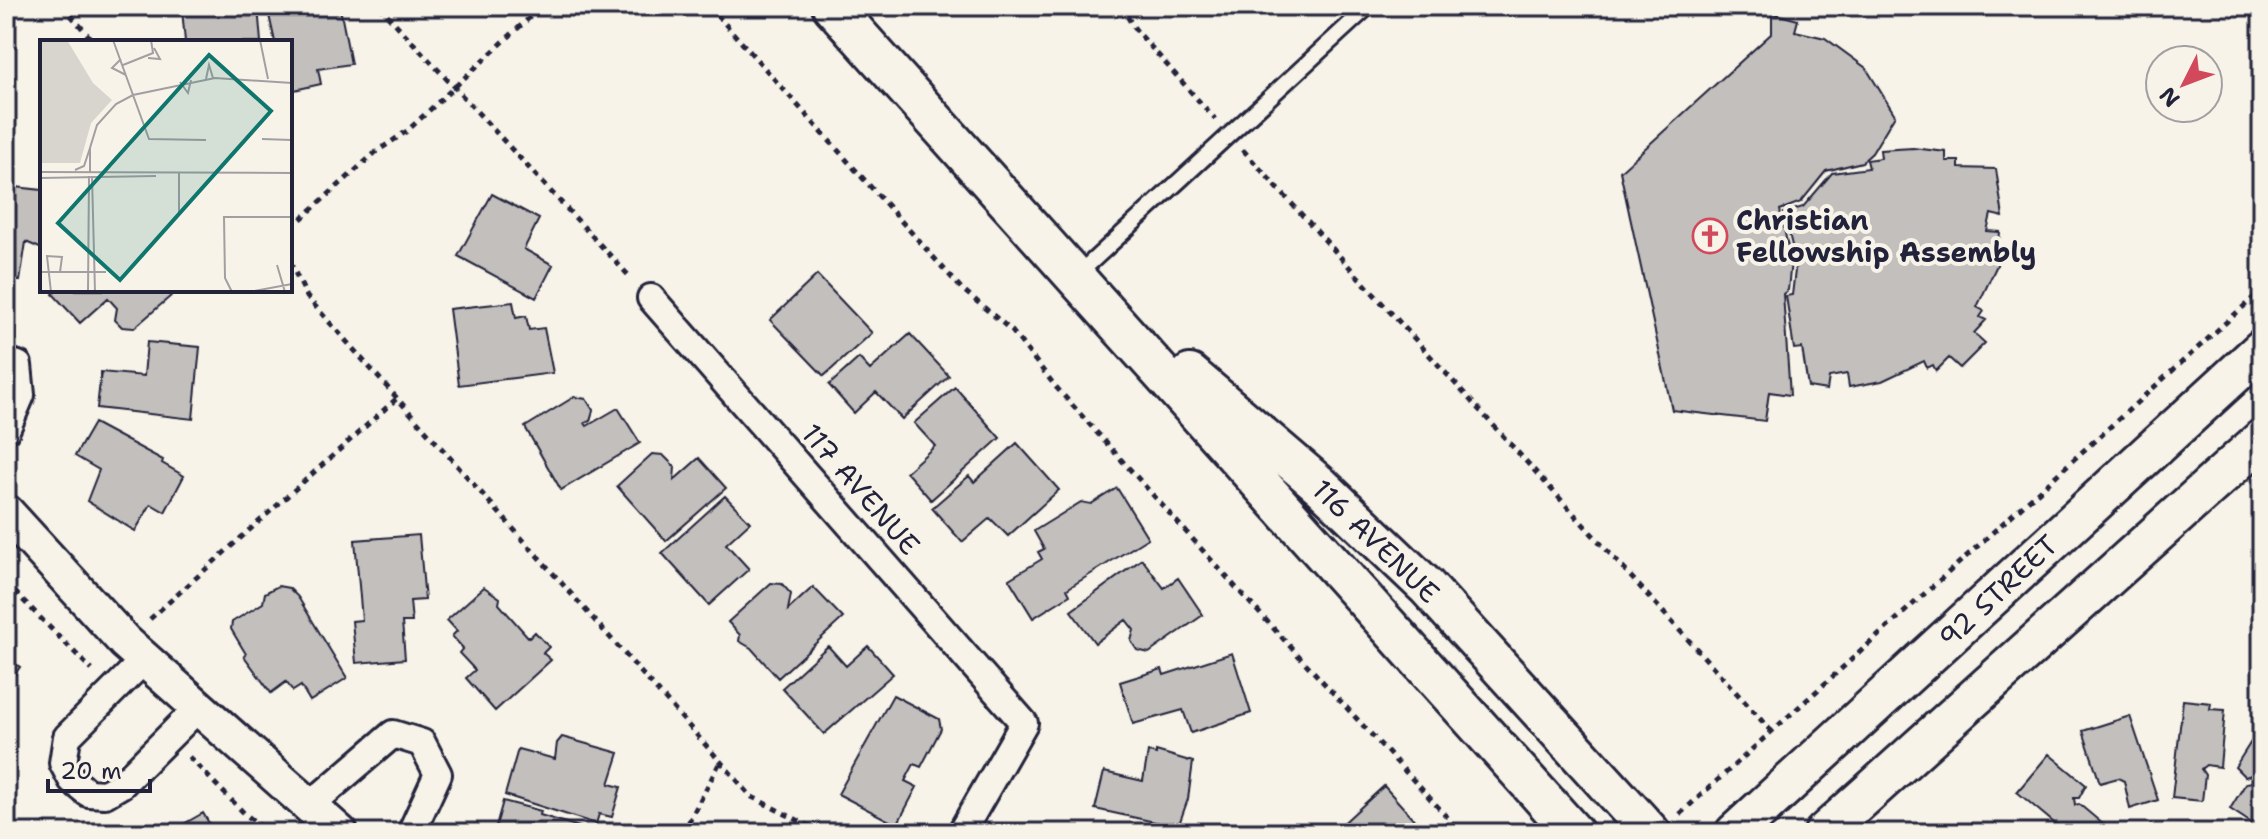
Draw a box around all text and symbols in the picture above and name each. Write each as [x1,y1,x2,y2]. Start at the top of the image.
inset map [40,40,292,292]
north arrow [2144,44,2224,124]
text: N [2153,81,2186,113]
place label: Christian Fellowship Assembly [1736,201,2036,271]
church icon: Christian Fellowship Assembly [1691,217,1729,255]
street label: 117 AVENUE [793,415,929,563]
street label: 116 AVENUE [1304,471,1448,611]
street label: 92 STREET [1930,526,2066,656]
scale bar [48,743,150,793]
text: 20 m [60,755,122,787]

